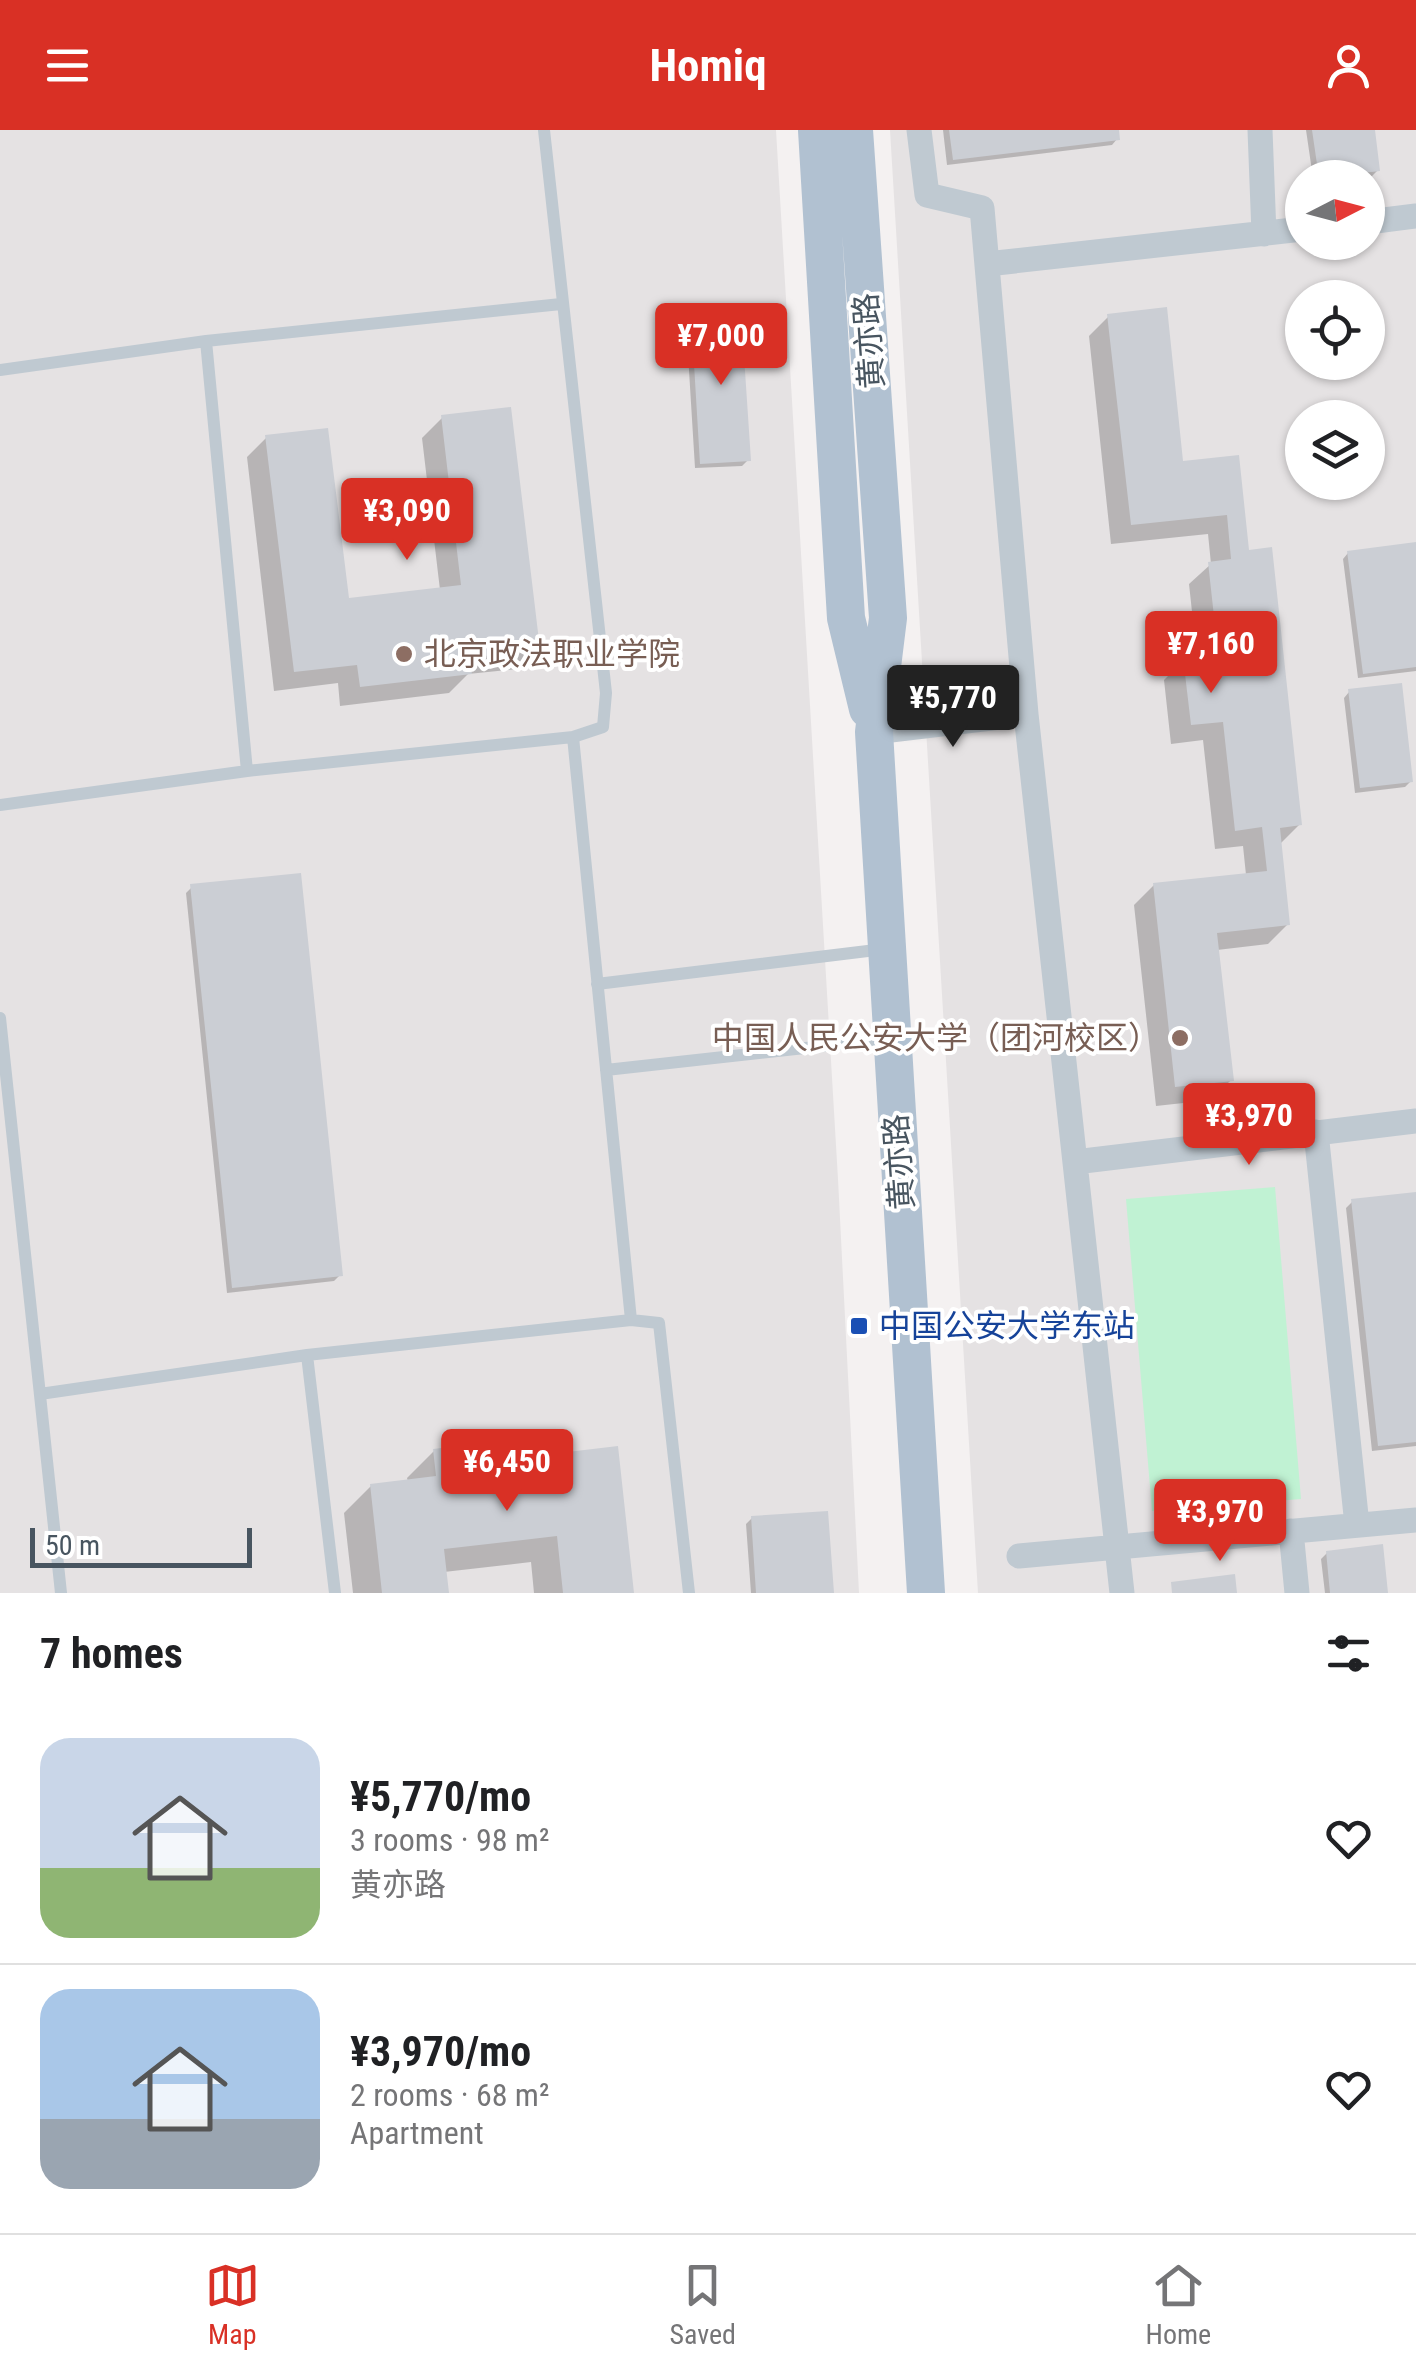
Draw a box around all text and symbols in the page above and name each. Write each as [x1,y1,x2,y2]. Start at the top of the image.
icon: menu [40,38,95,93]
icon: person [1321,38,1376,93]
text: Homiq [649,39,767,92]
north arrow [1285,160,1385,260]
map controls [1285,160,1385,500]
button: locate [1285,280,1385,380]
street label: 黄亦路 [847,292,891,390]
pin: ¥7,000 [640,303,802,388]
text: ¥7,000 [677,316,765,354]
button: layers [1285,400,1385,500]
pin: ¥3,090 [326,478,488,563]
text: ¥3,090 [363,491,451,529]
pin: ¥7,160 [1130,611,1292,696]
text: ¥7,160 [1167,624,1255,662]
place label: 北京政法职业学院 [424,635,680,673]
marker: 北京政法职业学院 [393,643,415,665]
pin: ¥5,770 [872,665,1034,750]
text: ¥5,770 [909,678,997,716]
place label: 中国人民公安大学（团河校区） [712,1019,1160,1057]
marker: 中国人民公安大学（团河校区） [1169,1027,1191,1049]
pin: ¥3,970 [1168,1083,1330,1168]
text: ¥3,970 [1205,1096,1293,1134]
street label: 黄亦路 [877,1113,921,1211]
place label: 中国公安大学东站 [879,1307,1135,1345]
marker: 中国公安大学东站 [848,1315,870,1337]
pin: ¥6,450 [426,1429,588,1514]
text: ¥6,450 [463,1442,551,1480]
pin: ¥3,970 [1139,1479,1301,1564]
text: ¥3,970 [1176,1492,1264,1530]
scale bar [30,1523,252,1568]
text: 50 m [45,1529,100,1562]
icon: filters [1321,1626,1376,1681]
text: 7 homes [40,1629,183,1678]
text: ¥5,770/mo [350,1772,531,1821]
icon: home [120,1778,240,1898]
icon: heart [1321,1811,1376,1866]
text: 3 rooms · 98 m² [350,1821,549,1859]
text: 黄亦路 [350,1866,446,1904]
text: ¥3,970/mo [350,2027,531,2076]
icon: home [120,2029,240,2149]
icon: heart [1321,2062,1376,2117]
text: 2 rooms · 68 m² [350,2076,549,2114]
text: Apartment [350,2114,484,2152]
tab: Map [205,2258,260,2351]
tab: Saved [669,2258,736,2351]
tab: Home [1146,2258,1211,2351]

